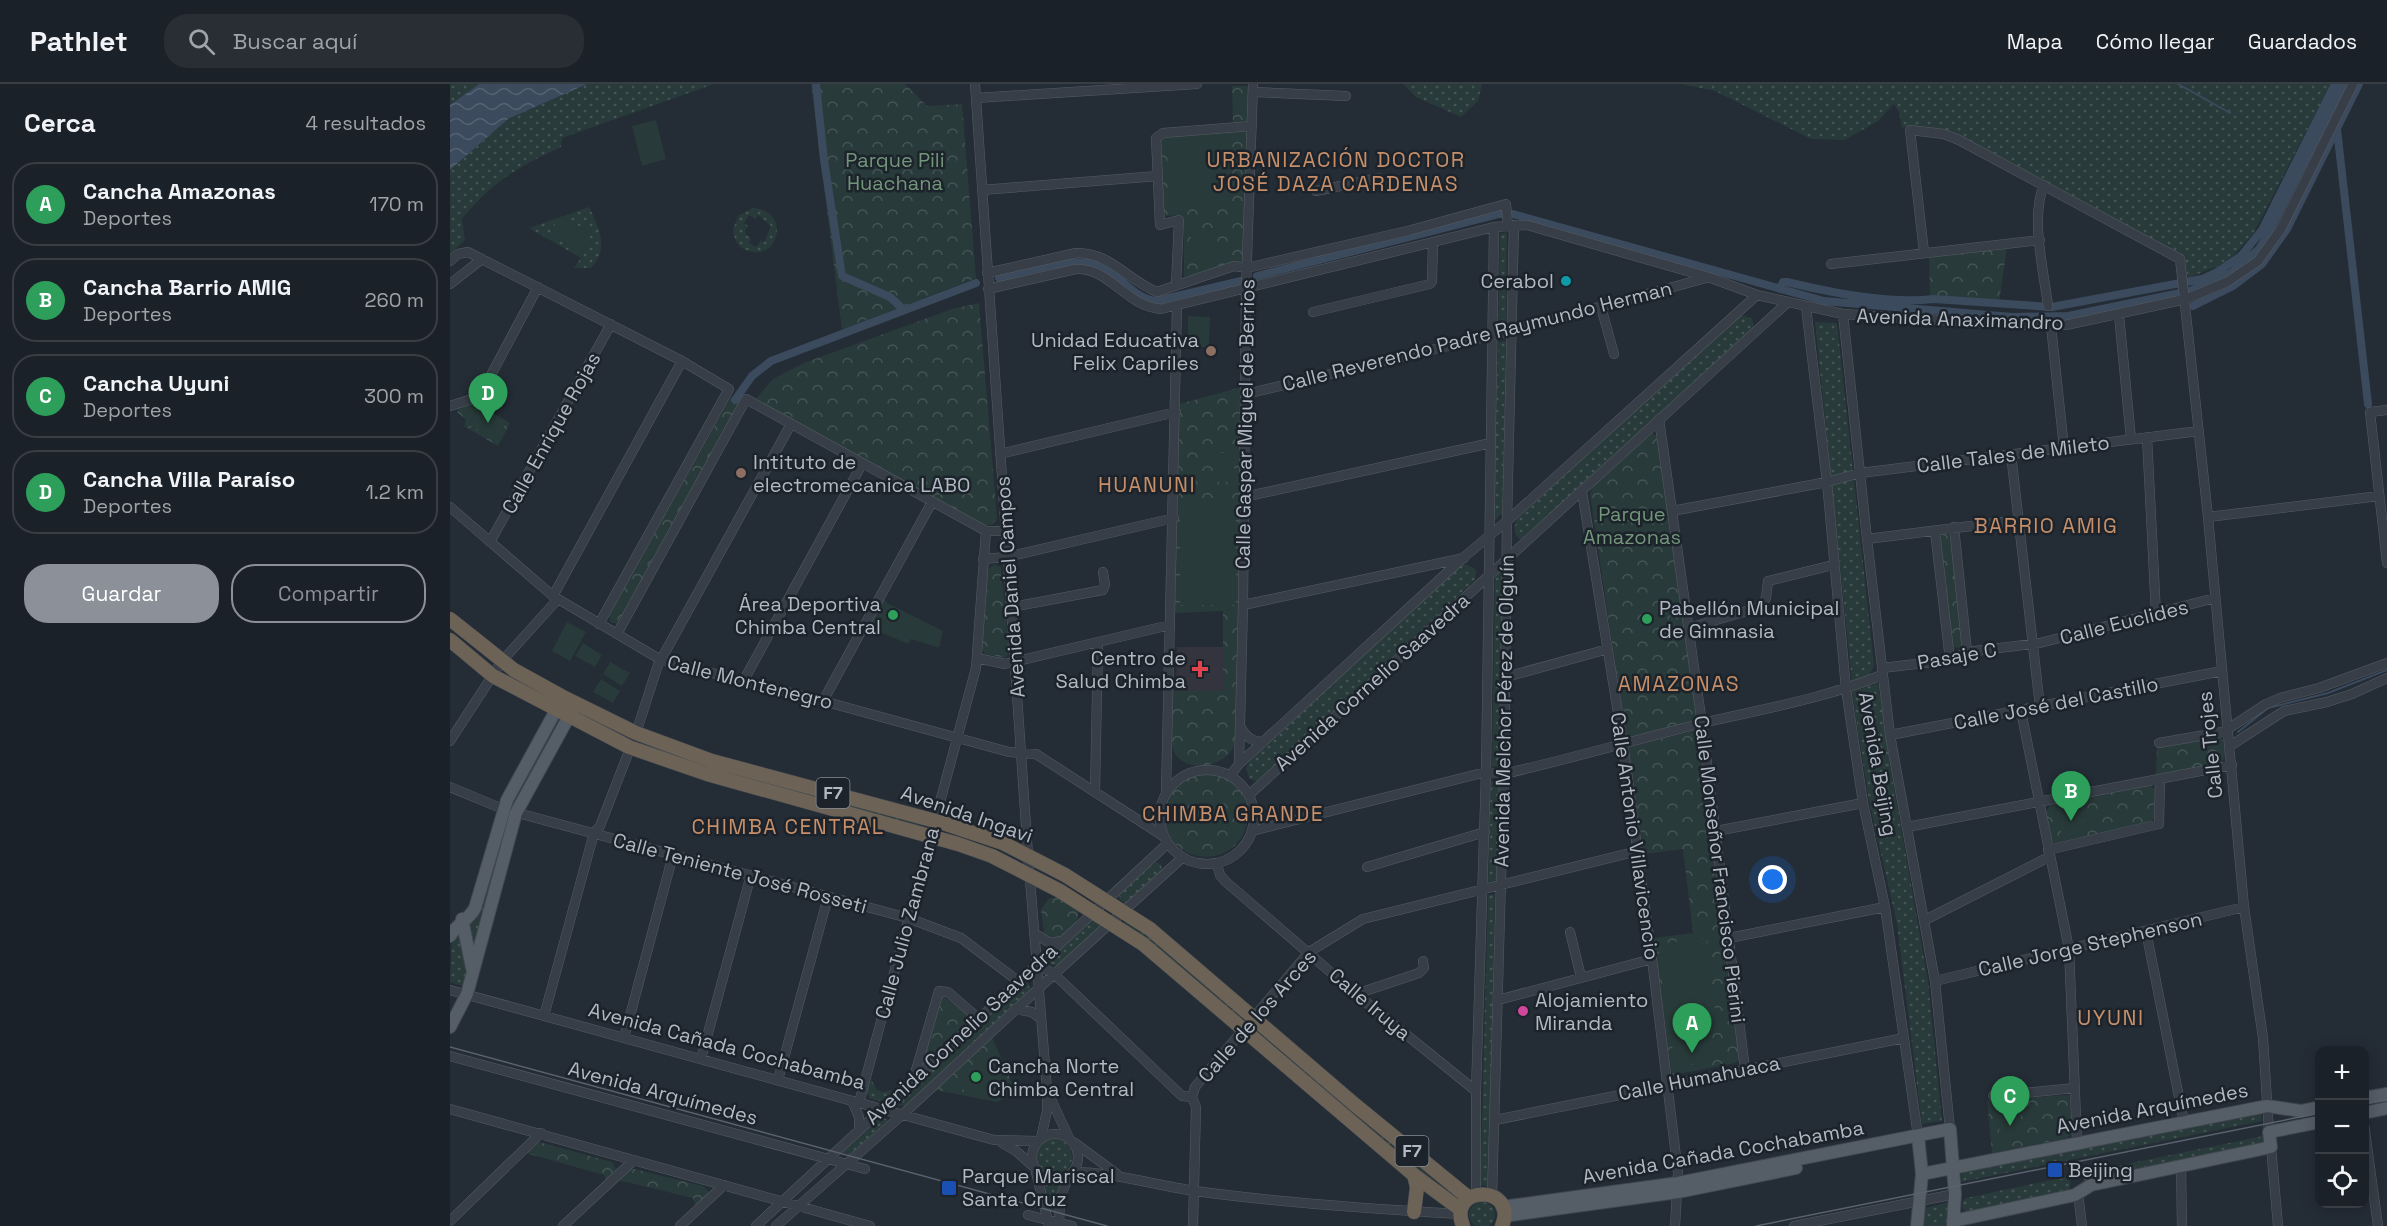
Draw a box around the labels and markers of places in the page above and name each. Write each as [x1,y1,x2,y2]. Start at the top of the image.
place label: Cerabol [1480,268,1554,294]
marker: Cerabol [1559,274,1573,288]
place label: Unidad Educativa Felix Capriles [1031,327,1199,376]
marker: Unidad Educativa Felix Capriles [1204,344,1218,358]
pin: D [468,374,507,423]
place label: Intituto de electromecanica LABO [753,449,970,498]
marker: Intituto de electromecanica LABO [734,466,748,480]
place label: Área Deportiva Chimba Central [735,591,881,640]
place label: Pabellón Municipal de Gimnasia [1659,595,1839,644]
marker: Área Deportiva Chimba Central [886,608,900,622]
marker: Pabellón Municipal de Gimnasia [1640,612,1654,626]
place label: Centro de Salud Chimba [1056,645,1186,694]
marker: Centro de Salud Chimba [1191,660,1209,678]
pin: B [2052,772,2090,821]
place label: Alojamiento Miranda [1535,987,1648,1036]
marker: Alojamiento Miranda [1516,1004,1530,1018]
pin: A [1672,1004,1712,1053]
place label: Cancha Norte Chimba Central [988,1053,1134,1102]
marker: Cancha Norte Chimba Central [969,1070,983,1084]
pin: C [1990,1076,2030,1126]
place label: Beijing [2068,1157,2133,1183]
marker: Beijing [2046,1161,2064,1179]
place label: Parque Mariscal Santa Cruz [962,1163,1115,1212]
marker: Parque Mariscal Santa Cruz [940,1179,958,1197]

